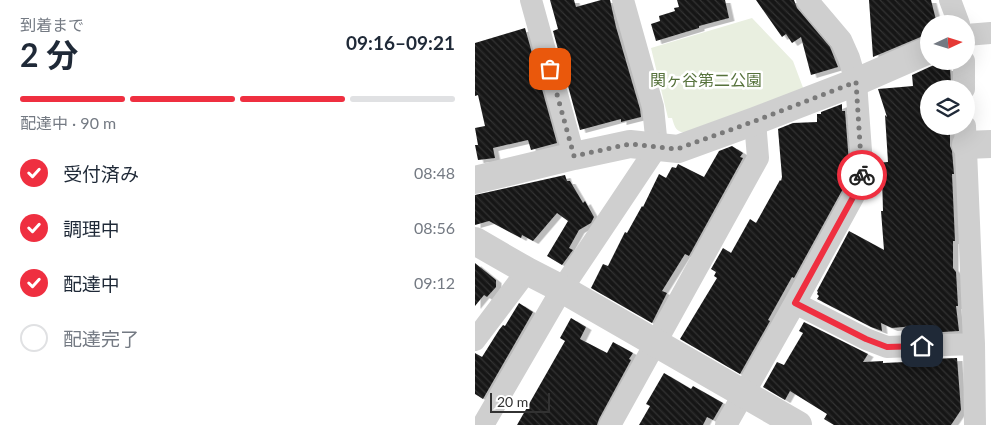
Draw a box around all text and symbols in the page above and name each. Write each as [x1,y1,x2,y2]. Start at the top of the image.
text: 到着まで [20,15,84,34]
north arrow [920,15,975,70]
map controls [920,15,975,135]
text: 09:16–09:21 [346,31,455,54]
text: 2 分 [20,35,78,74]
pin [529,48,571,90]
icon: bag [536,55,564,83]
park label: 関ヶ谷第二公園 [650,70,762,89]
button: layers [920,80,975,135]
text: 配達中 · 90 m [20,113,116,132]
courier [837,150,887,200]
icon: check [20,159,48,187]
icon: bike [848,161,876,189]
text: 受付済み [63,162,139,185]
text: 08:48 [414,163,455,182]
icon: check [20,214,48,242]
text: 調理中 [63,217,120,240]
text: 08:56 [414,218,455,237]
icon: check [20,269,48,297]
text: 配達中 [63,272,120,295]
text: 09:12 [414,273,455,292]
pin [901,325,943,367]
text: 配達完了 [63,327,139,350]
icon: home [908,332,936,360]
scale bar [490,390,550,413]
text: 20 m [497,393,528,410]

